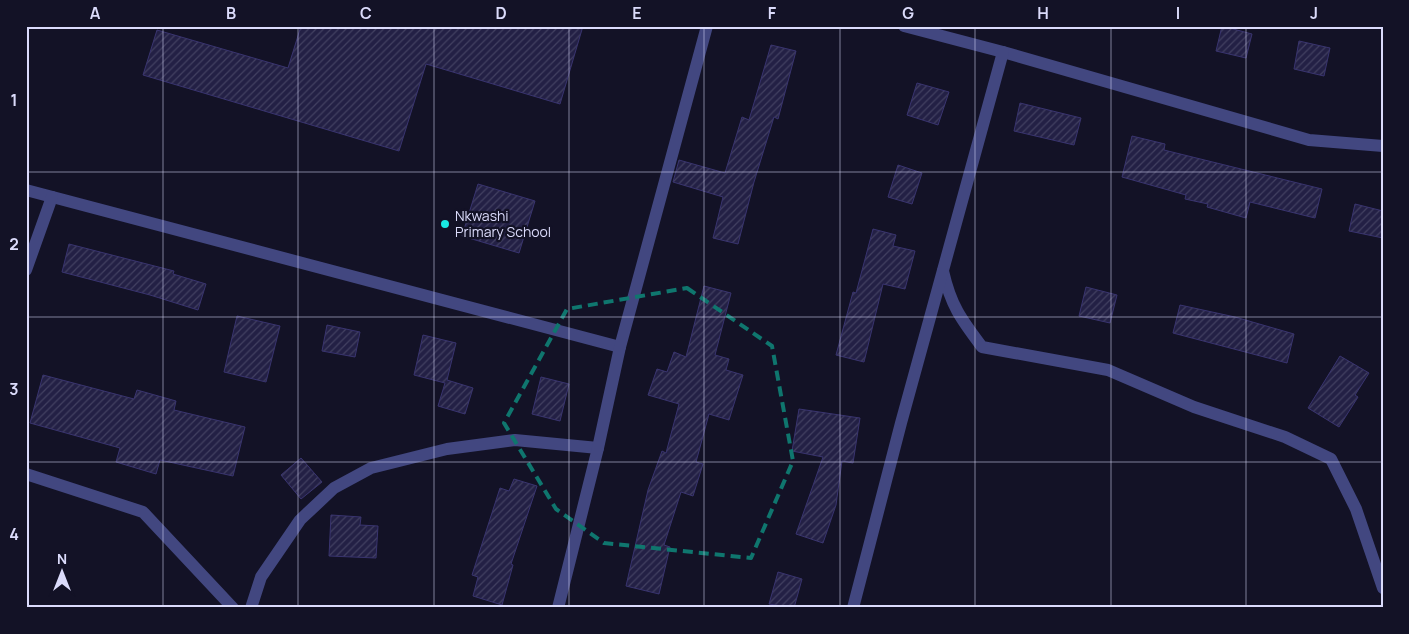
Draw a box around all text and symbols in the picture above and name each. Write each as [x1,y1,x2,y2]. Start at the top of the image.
text: A [90,2,101,24]
text: B [226,2,236,24]
text: C [360,2,372,24]
text: D [495,2,507,24]
text: E [632,2,642,24]
text: F [768,2,777,24]
text: G [902,2,914,24]
text: H [1037,2,1049,24]
text: I [1176,2,1180,24]
text: J [1310,2,1318,24]
text: 1 [10,89,18,111]
place label: Nkwashi Primary School [455,206,551,241]
marker: Nkwashi Primary School [439,218,451,230]
text: 2 [9,233,19,255]
text: 3 [9,378,19,400]
text: 4 [9,523,19,545]
north arrow [38,546,88,596]
text: N [57,549,67,568]

